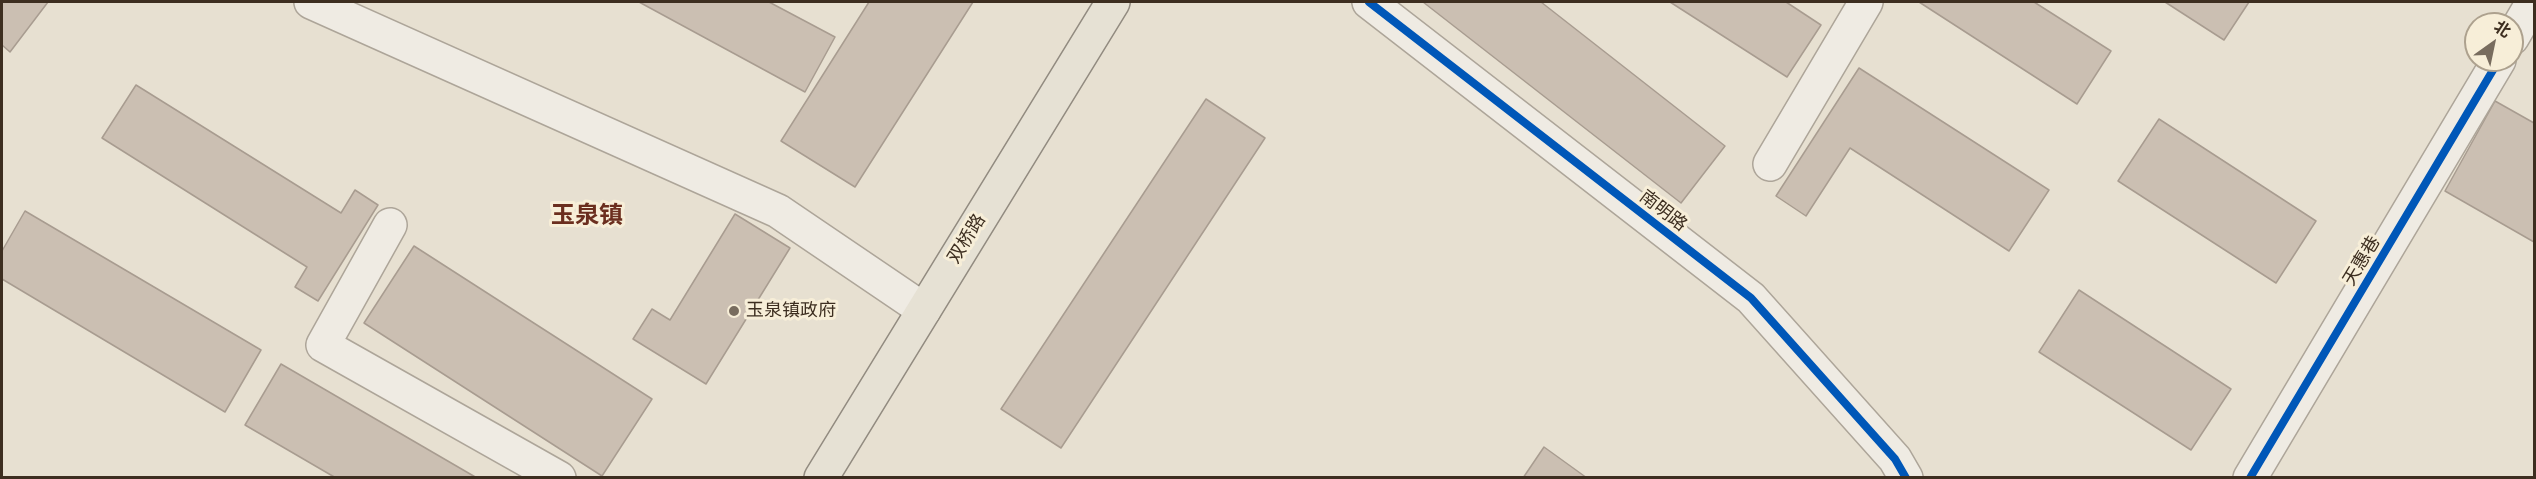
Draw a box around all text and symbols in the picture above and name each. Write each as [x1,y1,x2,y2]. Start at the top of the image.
north arrow [2464,12,2524,72]
text: 北 [2490,15,2515,42]
street label: 南明路 [1635,186,1691,236]
district label: 玉泉镇 [551,202,623,230]
street label: 双桥路 [944,210,990,268]
street label: 天惠巷 [2339,232,2385,290]
place label: 玉泉镇政府 [746,300,836,322]
marker: 玉泉镇政府 [727,304,741,318]

